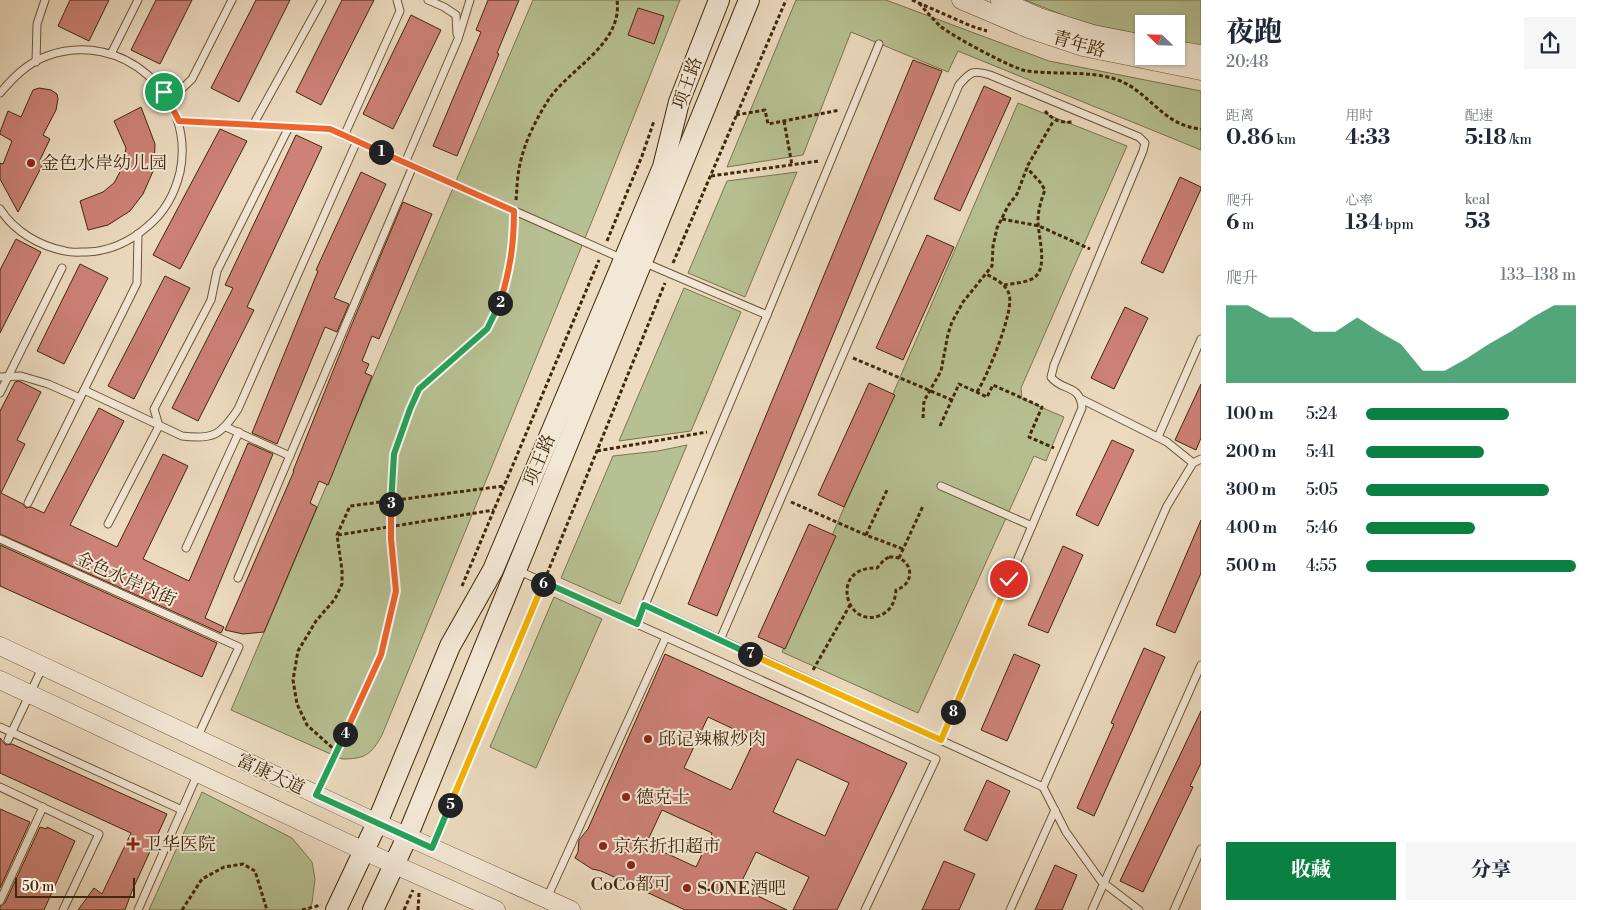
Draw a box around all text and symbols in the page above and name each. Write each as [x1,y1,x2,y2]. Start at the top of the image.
north arrow [1135,15,1185,65]
map controls [1135,15,1185,65]
text: 夜跑 [1226,15,1282,50]
button: share [1524,17,1576,69]
street label: 青年路 [1050,26,1108,63]
text: 20:48 [1226,52,1269,72]
street label: 项王路 [667,54,708,112]
pin [143,71,185,113]
icon: arrive [150,78,178,106]
text: 距离 [1226,107,1254,125]
text: 用时 [1345,107,1373,125]
text: 配速 [1465,107,1493,125]
text: 0.86 [1226,125,1274,151]
text: 4:33 [1345,125,1390,151]
text: 5:18 [1465,125,1507,151]
text: km [1274,131,1296,149]
text: /km [1507,131,1532,149]
pin: 1 [368,140,394,164]
text: 1 [378,143,385,161]
place label: 金色水岸幼儿园 [41,152,167,175]
marker: 金色水岸幼儿园 [25,157,37,169]
text: kcal [1465,191,1490,209]
text: 爬升 [1226,192,1254,210]
text: 心率 [1345,192,1373,210]
text: 53 [1465,209,1490,235]
text: 6 [1226,210,1239,236]
text: 134 [1345,210,1382,236]
text: m [1239,216,1254,234]
text: bpm [1382,216,1414,234]
text: 133–138 m [1500,265,1576,285]
text: 爬升 [1226,268,1258,288]
pin: 2 [488,290,512,316]
text: 2 [496,294,505,312]
text: 100 m [1226,404,1274,424]
text: 5:24 [1306,404,1337,424]
street label: 项王路 [518,431,561,490]
text: 200 m [1226,442,1276,462]
text: 5:41 [1306,442,1335,462]
text: 300 m [1226,480,1276,500]
text: 5:05 [1306,480,1338,500]
pin: 3 [378,492,404,516]
text: 3 [387,495,396,513]
text: 400 m [1226,518,1277,538]
text: 5:46 [1306,518,1338,538]
street label: 金色水岸内街 [72,547,180,612]
text: 500 m [1226,556,1276,576]
text: 4:55 [1306,556,1337,576]
pin [988,558,1030,600]
icon: check [995,565,1023,593]
pin: 6 [530,572,556,596]
text: 6 [539,575,548,593]
pin: 7 [738,642,762,666]
text: 7 [746,645,755,663]
pin: 8 [940,700,966,724]
text: 8 [949,703,958,721]
pin: 4 [332,722,358,746]
text: 4 [341,725,350,743]
place label: 邱记辣椒炒肉 [658,728,766,751]
marker: 邱记辣椒炒肉 [642,733,654,745]
street label: 富康大道 [233,749,308,800]
place label: 德克士 [636,786,690,809]
marker: 德克士 [620,791,632,803]
pin: 5 [438,792,462,818]
text: 5 [446,796,455,814]
place label: 卫华医院 [144,833,216,856]
place label: 京东折扣超市 [613,835,721,858]
marker: 卫华医院 [126,837,140,851]
marker: 京东折扣超市 [597,840,609,852]
button: 收藏 [1226,842,1396,900]
button: 分享 [1406,842,1576,900]
marker: CoCo都可 [625,859,637,871]
place label: CoCo都可 [591,873,671,896]
scale bar [15,875,135,898]
place label: S·ONE酒吧 [697,877,786,900]
text: 50 m [22,878,54,896]
marker: S·ONE酒吧 [681,882,693,894]

